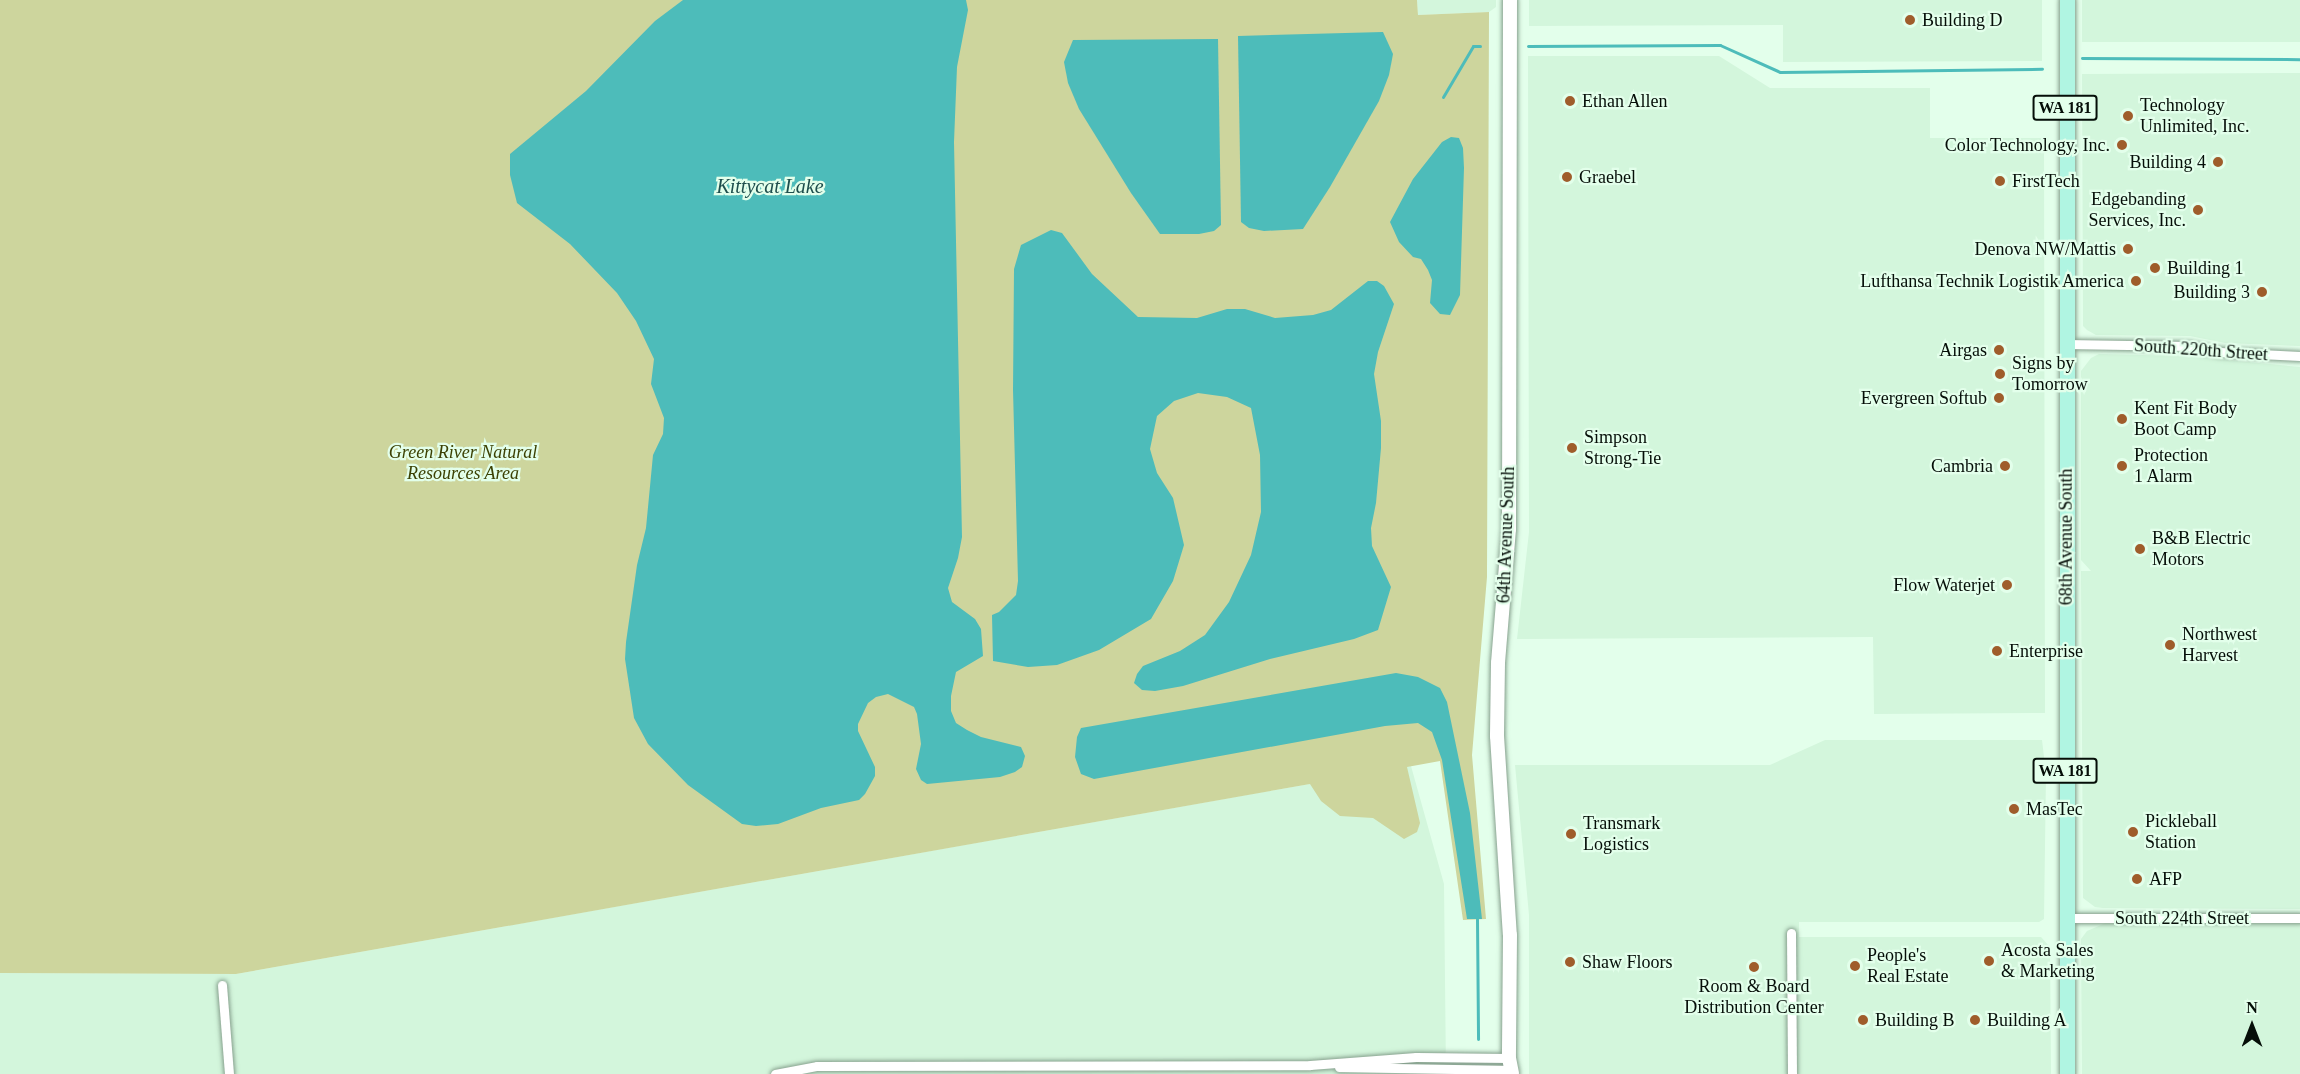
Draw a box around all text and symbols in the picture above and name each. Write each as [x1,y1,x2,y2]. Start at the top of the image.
place label: Building D [1922,9,2003,31]
marker: Building D [1903,13,1917,27]
place label: Ethan Allen [1582,90,1668,112]
marker: Ethan Allen [1563,94,1577,108]
road number: WA 181 [2032,95,2098,121]
place label: Technology Unlimited, Inc. [2140,95,2249,138]
marker: Technology Unlimited, Inc. [2121,109,2135,123]
place label: Color Technology, Inc. [1944,134,2110,156]
marker: Color Technology, Inc. [2115,138,2129,152]
place label: Building 4 [2129,151,2206,173]
marker: Building 4 [2211,155,2225,169]
place label: Graebel [1579,166,1636,188]
marker: Graebel [1560,170,1574,184]
place label: FirstTech [2012,170,2080,192]
water label: Kittycat Lake [716,174,824,198]
marker: FirstTech [1993,174,2007,188]
place label: Edgebanding Services, Inc. [2089,189,2186,232]
marker: Edgebanding Services, Inc. [2191,203,2205,217]
place label: Denova NW/Mattis [1975,238,2116,260]
marker: Denova NW/Mattis [2121,242,2135,256]
place label: Building 1 [2167,257,2244,279]
marker: Building 1 [2148,261,2162,275]
place label: Lufthansa Technik Logistik America [1859,270,2124,292]
marker: Lufthansa Technik Logistik America [2129,274,2143,288]
place label: Building 3 [2173,281,2250,303]
marker: Building 3 [2255,285,2269,299]
street label: South 220th Street [2133,335,2269,365]
place label: Airgas [1939,339,1987,361]
marker: Airgas [1992,343,2006,357]
place label: Signs by Tomorrow [2012,353,2088,395]
marker: Signs by Tomorrow [1993,367,2007,381]
place label: Evergreen Softub [1861,387,1987,409]
marker: Evergreen Softub [1992,391,2006,405]
place label: Kent Fit Body Boot Camp [2134,398,2237,440]
marker: Kent Fit Body Boot Camp [2115,412,2129,426]
place label: Simpson Strong-Tie [1584,427,1661,470]
marker: Simpson Strong-Tie [1565,441,1579,455]
park label: Green River Natural Resources Area [389,442,537,484]
place label: Protection 1 Alarm [2134,445,2208,488]
place label: Cambria [1931,455,1993,477]
marker: Cambria [1998,459,2012,473]
marker: Protection 1 Alarm [2115,459,2129,473]
street label: 64th Avenue South [1493,466,1519,604]
street label: 68th Avenue South [2055,468,2077,606]
place label: B&B Electric Motors [2152,528,2250,570]
marker: B&B Electric Motors [2133,542,2147,556]
place label: Flow Waterjet [1893,574,1995,596]
marker: Flow Waterjet [2000,578,2014,592]
place label: Northwest Harvest [2182,624,2257,666]
marker: Northwest Harvest [2163,638,2177,652]
place label: Enterprise [2009,640,2083,662]
marker: Enterprise [1990,644,2004,658]
road number: WA 181 [2032,758,2098,784]
place label: MasTec [2026,798,2083,820]
marker: MasTec [2007,802,2021,816]
place label: Pickleball Station [2145,811,2217,854]
place label: Transmark Logistics [1583,813,1660,856]
marker: Pickleball Station [2126,825,2140,839]
marker: Transmark Logistics [1564,827,1578,841]
place label: AFP [2149,868,2182,890]
marker: AFP [2130,872,2144,886]
street label: South 224th Street [2115,907,2249,929]
place label: Acosta Sales & Marketing [2001,940,2094,982]
place label: People's Real Estate [1867,945,1948,988]
place label: Shaw Floors [1582,951,1673,973]
marker: Acosta Sales & Marketing [1982,954,1996,968]
marker: Shaw Floors [1563,955,1577,969]
marker: People's Real Estate [1848,959,1862,973]
marker: Room & Board Distribution Center [1747,960,1761,974]
place label: Room & Board Distribution Center [1684,976,1824,1018]
north arrow [2222,996,2282,1056]
text: N [2246,999,2258,1016]
place label: Building B [1875,1009,1955,1031]
place label: Building A [1987,1009,2068,1031]
marker: Building B [1856,1013,1870,1027]
marker: Building A [1968,1013,1982,1027]

